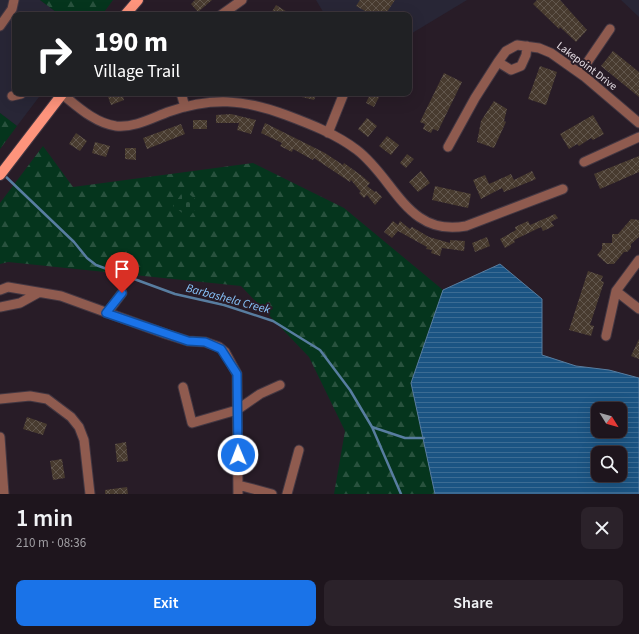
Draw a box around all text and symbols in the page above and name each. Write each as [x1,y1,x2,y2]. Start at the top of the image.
text: 190 m [94,22,168,62]
icon: right [28,28,80,80]
street label: Lakepoint Drive [554,38,621,94]
text: Village Trail [94,59,180,84]
pin [105,252,139,293]
icon: arrive [111,258,133,280]
water label: Barbashela Creek [184,280,272,319]
north arrow [591,402,627,438]
map controls [591,402,627,482]
position arrow [217,434,259,476]
button: search [591,446,627,482]
text: 1 min [16,501,73,536]
button: close [581,507,623,549]
text: 210 m · 08:36 [16,534,86,552]
button: Exit [16,580,316,626]
button: Share [324,580,623,626]

